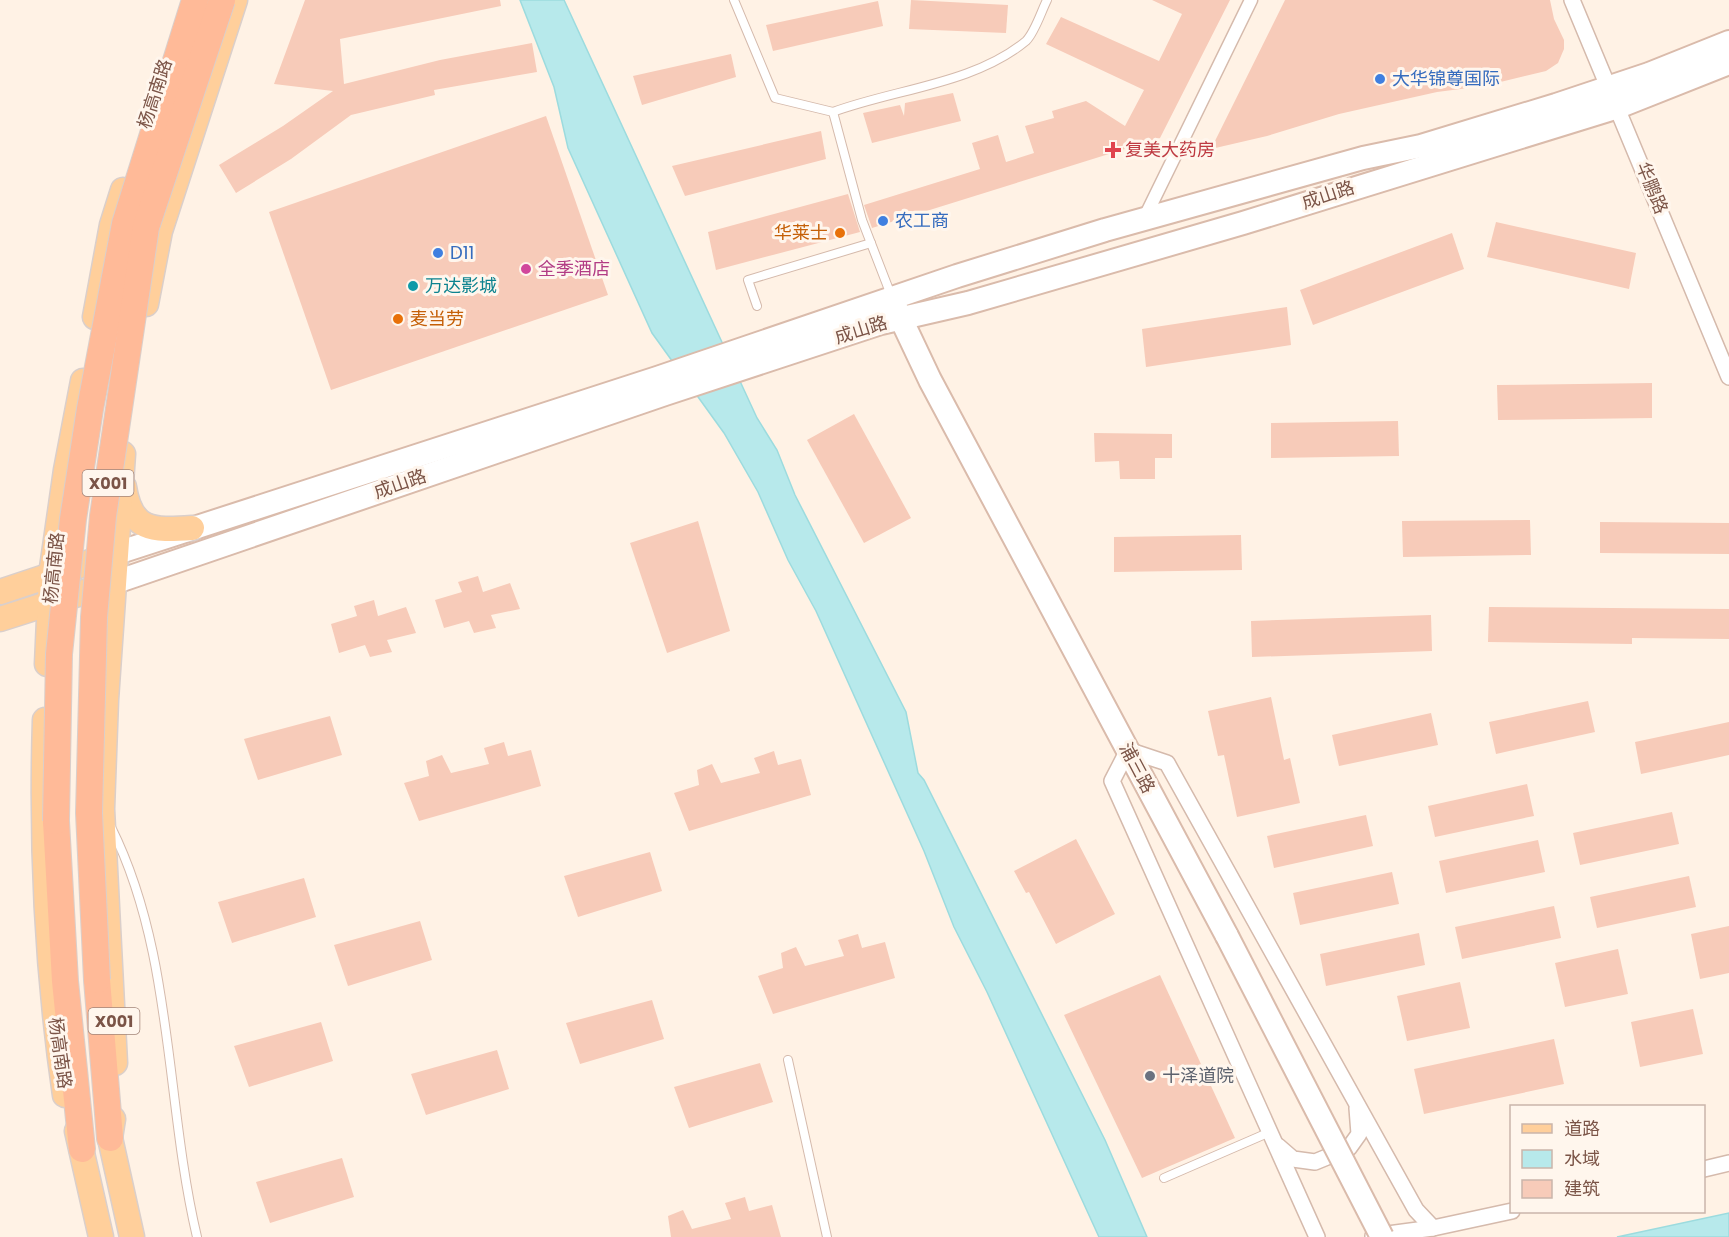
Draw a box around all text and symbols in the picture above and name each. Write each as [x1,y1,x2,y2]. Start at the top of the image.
street label: 杨高南路 [132,56,178,132]
place label: 大华锦尊国际 [1392,66,1500,91]
marker: 大华锦尊国际 [1373,72,1387,86]
place label: 复美大药房 [1125,137,1215,162]
marker: 复美大药房 [1106,143,1120,157]
street label: 华鹏路 [1631,158,1674,218]
street label: 成山路 [1298,174,1357,215]
place label: 农工商 [895,208,949,233]
marker: 农工商 [876,214,890,228]
place label: 华莱士 [774,220,828,245]
marker: 华莱士 [833,226,847,240]
place label: D11 [450,240,474,265]
marker: D11 [431,246,445,260]
place label: 全季酒店 [538,256,610,281]
marker: 全季酒店 [519,262,533,276]
place label: 万达影城 [425,273,497,298]
marker: 万达影城 [406,279,420,293]
place label: 麦当劳 [410,306,464,331]
street label: 成山路 [831,310,890,349]
marker: 麦当劳 [391,312,405,326]
street label: 成山路 [370,463,429,504]
road number: X001 [82,470,134,496]
street label: 杨高南路 [37,531,70,605]
street label: 浦三路 [1114,738,1161,797]
road number: X001 [88,1008,140,1034]
street label: 杨高南路 [43,1016,78,1090]
place label: 十泽道院 [1162,1063,1234,1088]
marker: 十泽道院 [1143,1069,1157,1083]
legend [1510,1105,1705,1213]
text: 道路 [1564,1116,1600,1141]
text: 水域 [1564,1146,1600,1171]
text: 建筑 [1564,1176,1600,1201]

